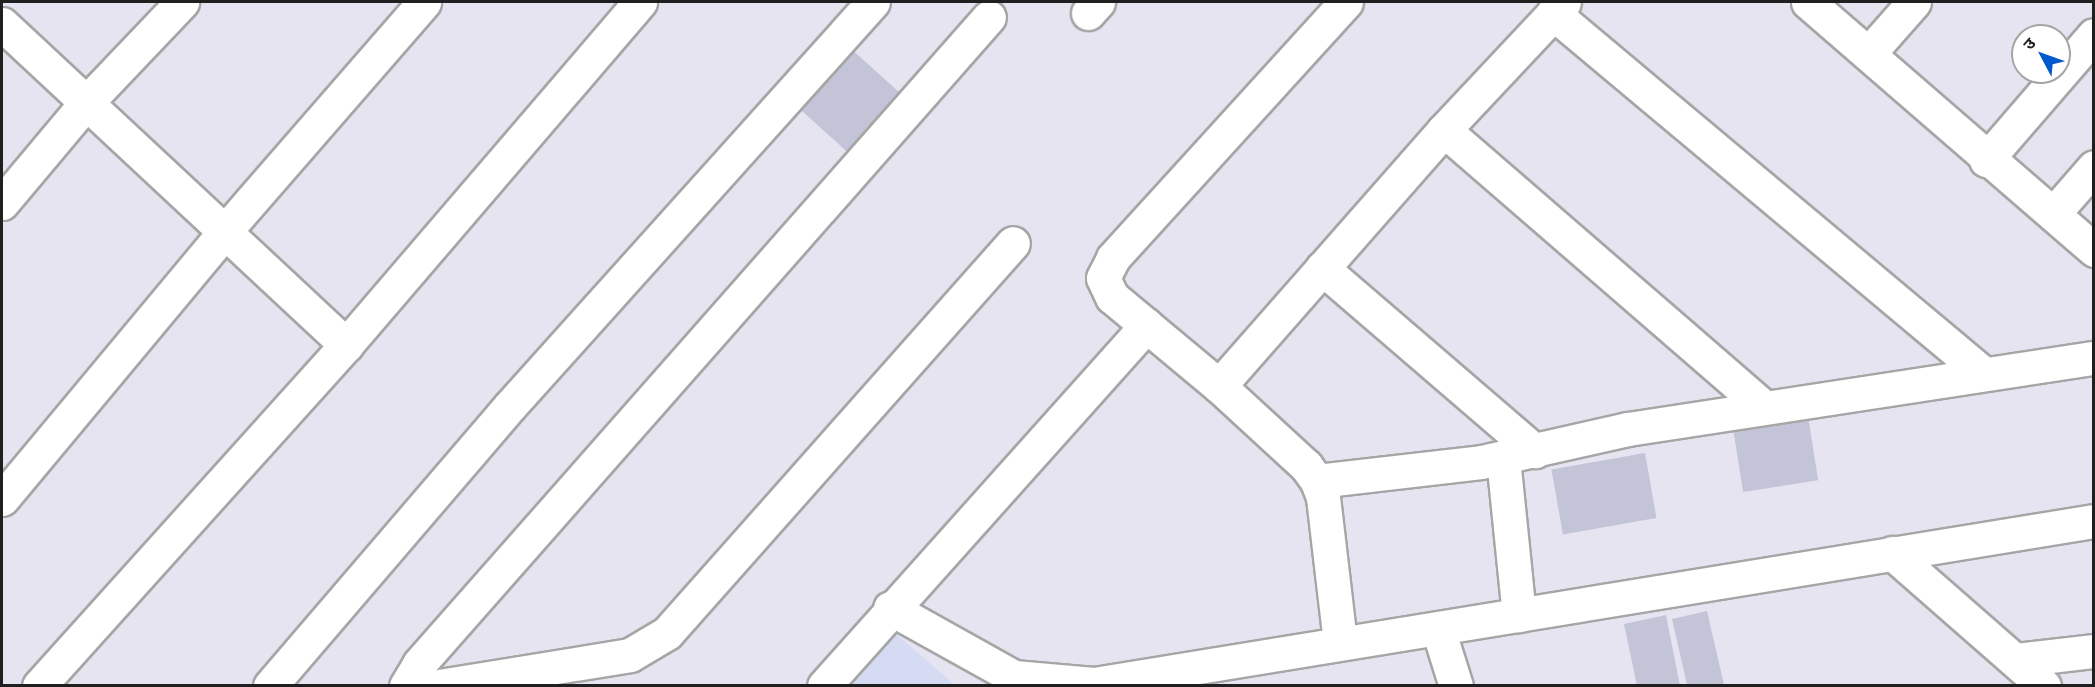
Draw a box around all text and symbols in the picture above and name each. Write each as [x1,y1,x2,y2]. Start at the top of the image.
north arrow [2011,24,2071,84]
text: उ [2018,33,2040,54]

